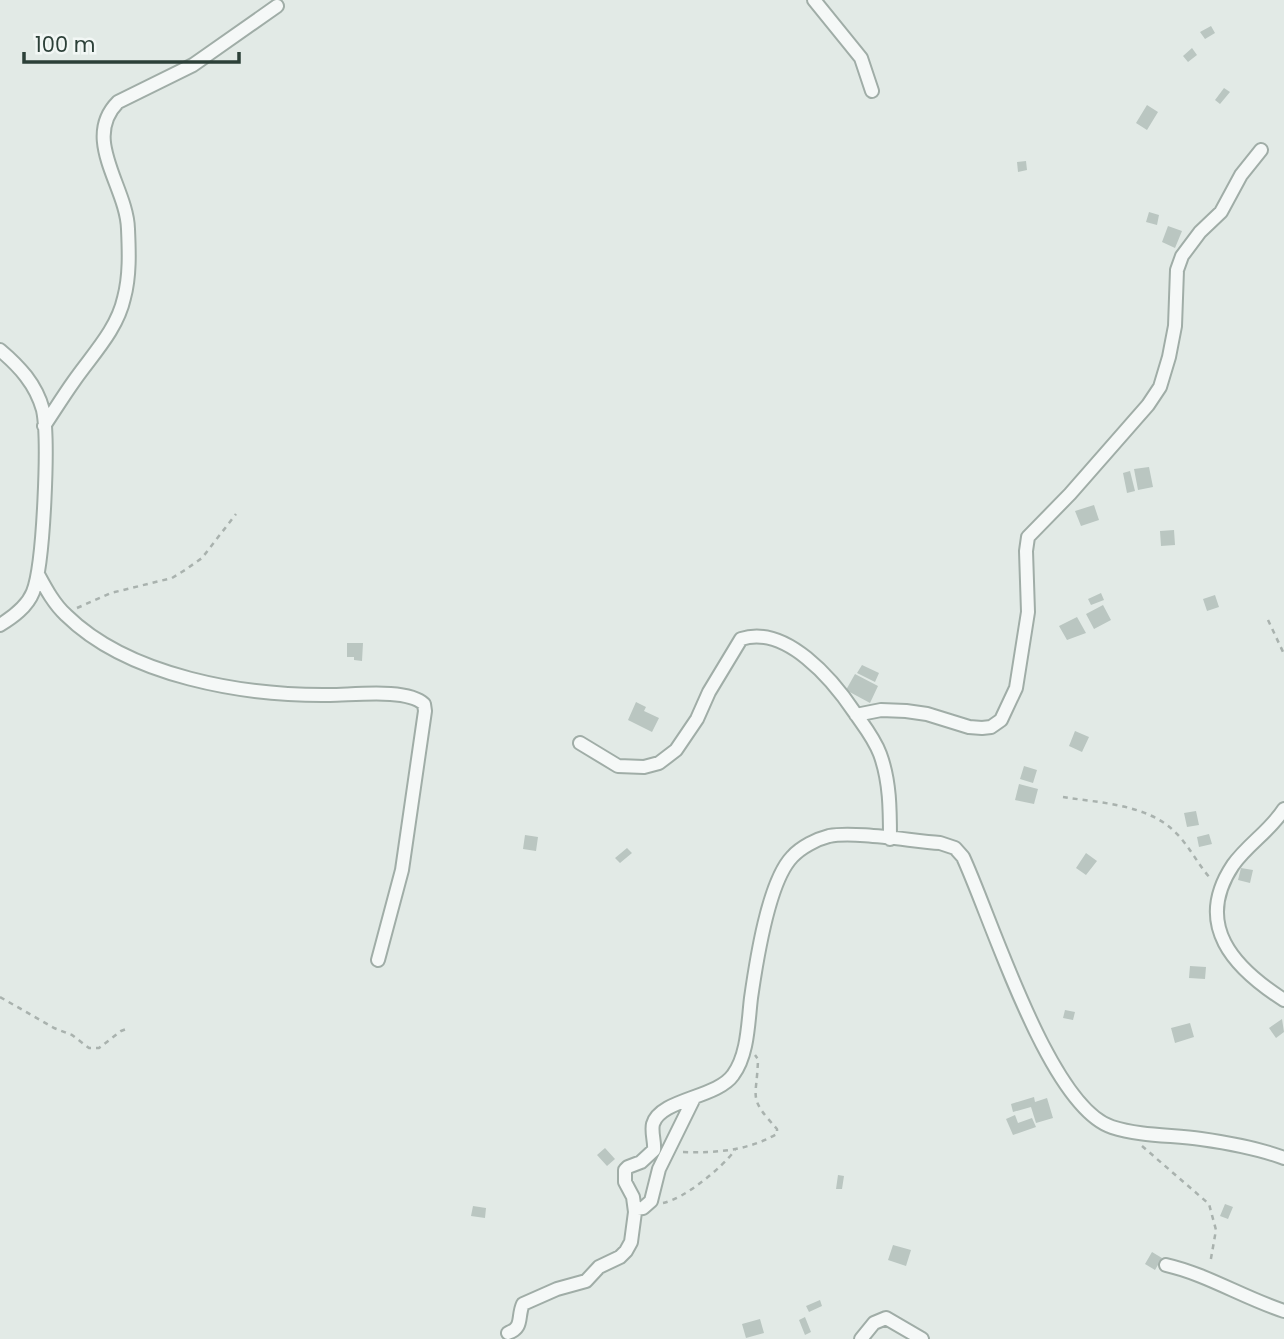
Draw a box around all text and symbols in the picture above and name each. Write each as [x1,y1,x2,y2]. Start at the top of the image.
scale bar [24,21,240,65]
text: 100 m [35,30,95,59]

